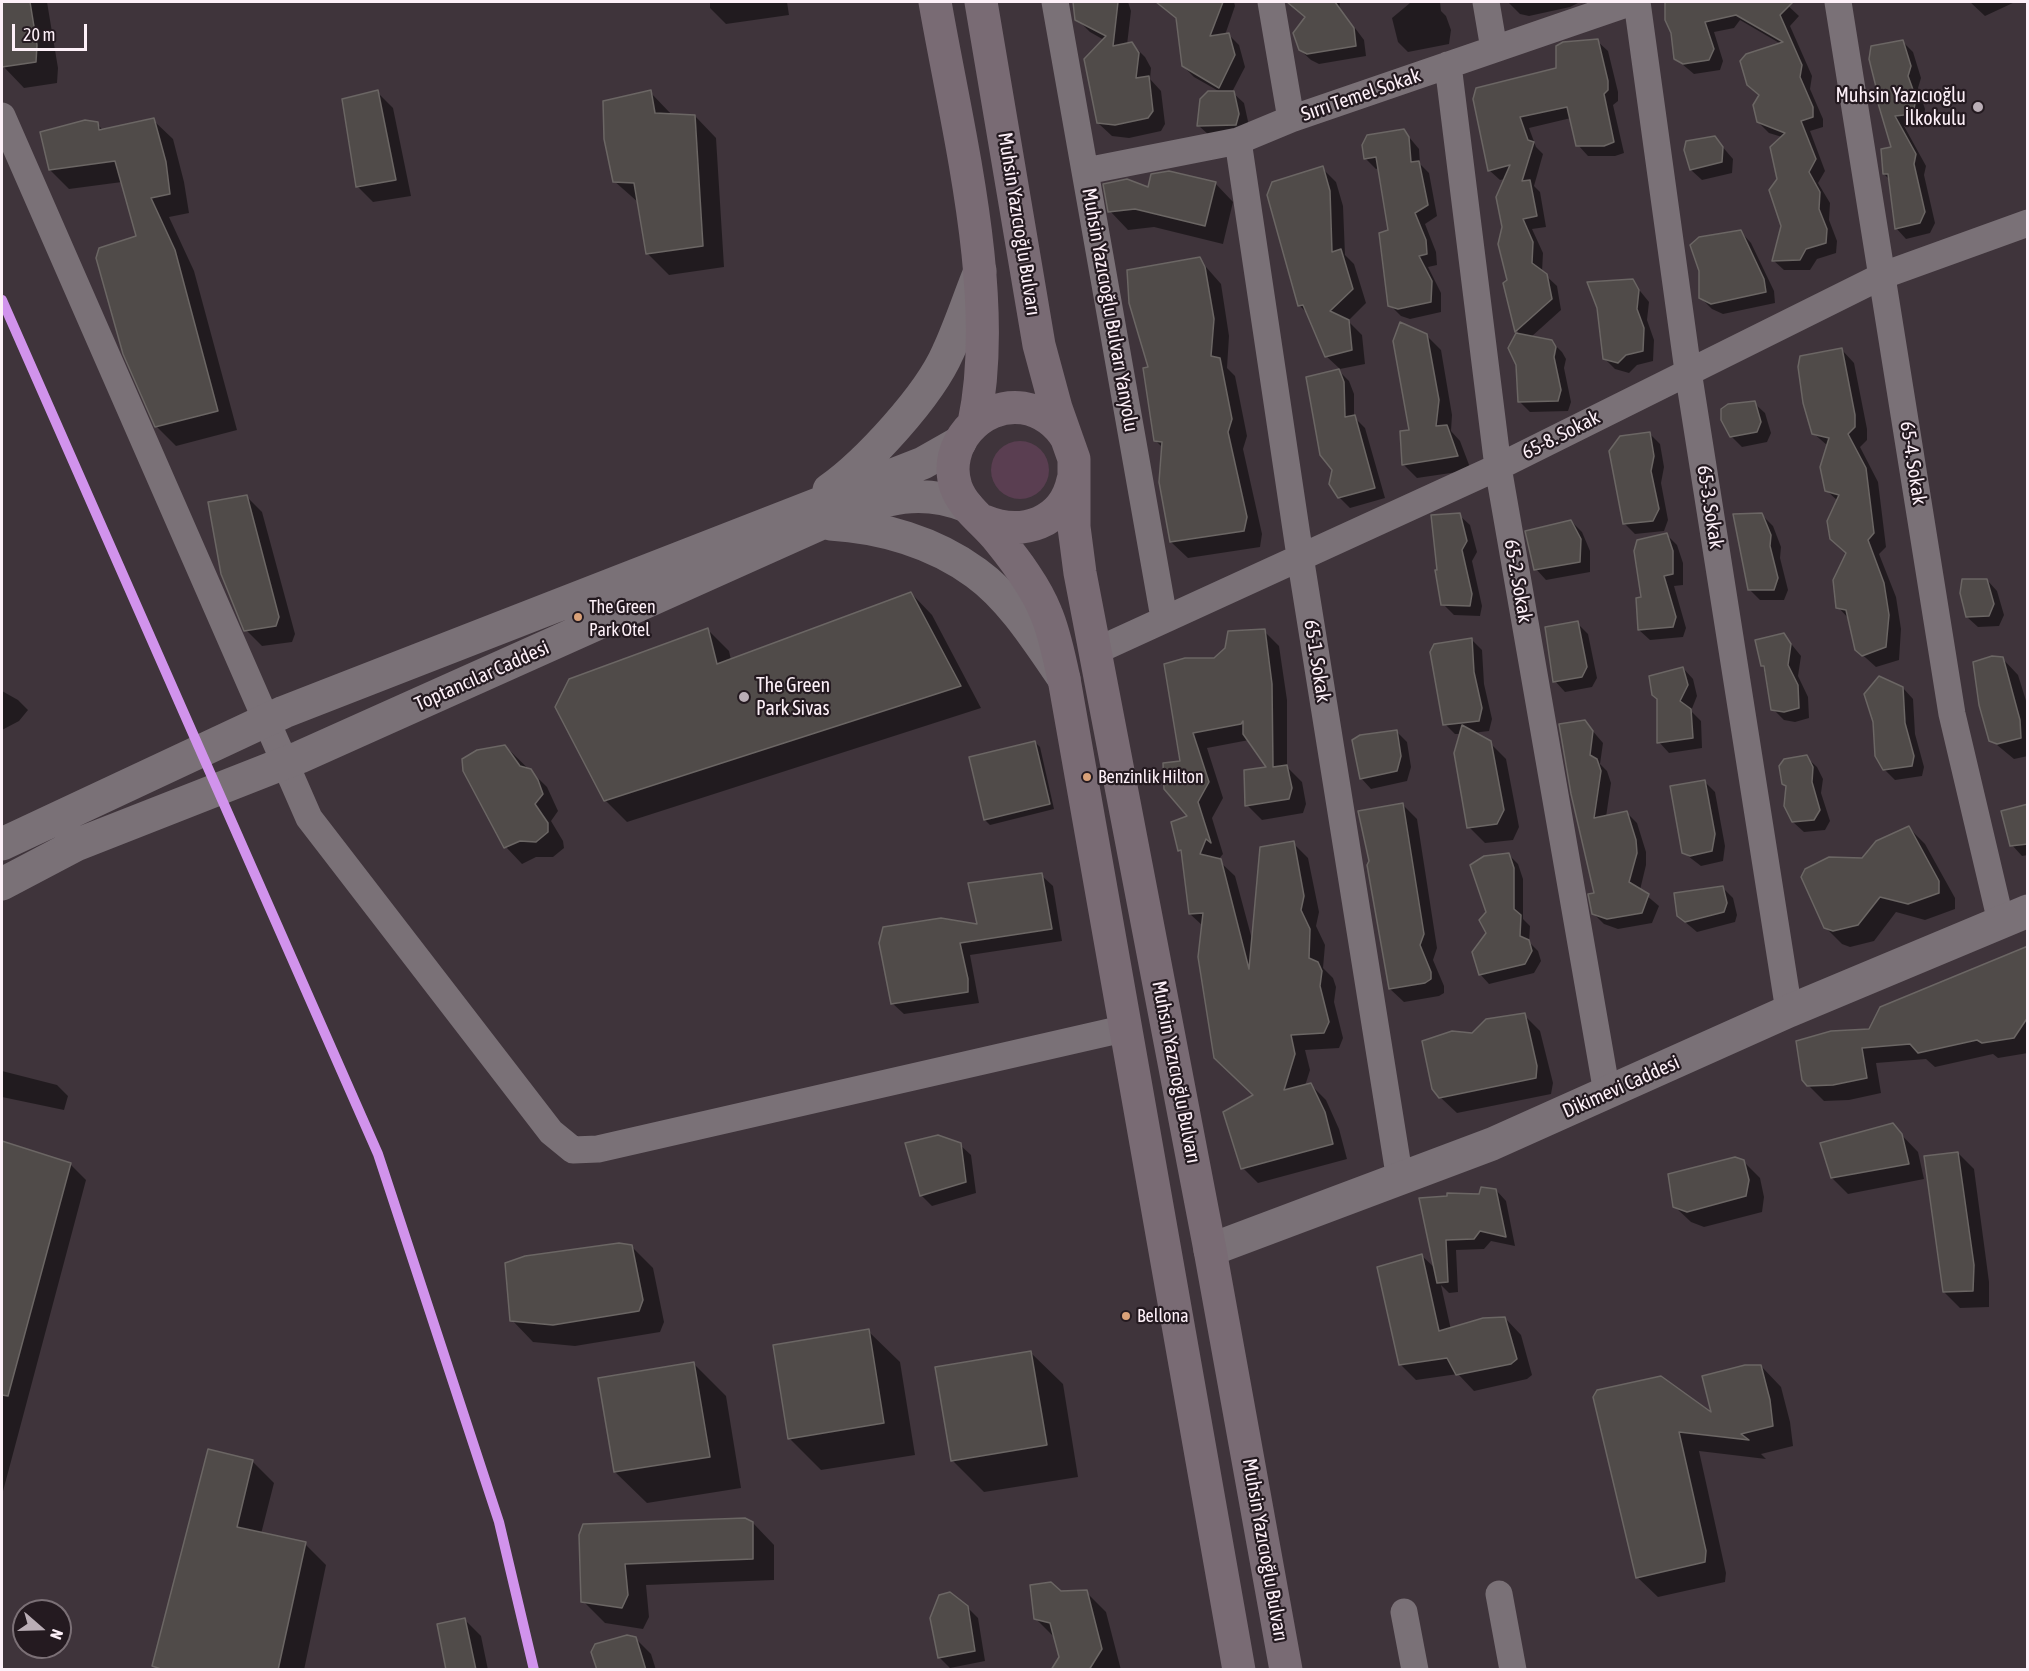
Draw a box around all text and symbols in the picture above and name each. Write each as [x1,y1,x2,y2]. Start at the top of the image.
scale bar [15,12,90,50]
text: 20 m [23,24,55,45]
street label: Sırrı Temel Sokak [1298,63,1424,127]
place label: Muhsin Yazıcıoğlu İlkokulu [1835,84,1966,131]
marker: Muhsin Yazıcıoğlu İlkokulu [1971,100,1985,114]
street label: Muhsin Yazıcıoğlu Bulvarı [993,131,1045,317]
street label: Muhsin Yazıcıoğlu Bulvarı Yanyolu [1077,186,1143,434]
street label: 65-8. Sokak [1518,405,1604,465]
street label: 65-4. Sokak [1895,420,1931,506]
street label: 65-3. Sokak [1692,464,1728,550]
street label: 65-2. Sokak [1499,537,1537,625]
place label: The Green Park Otel [589,596,656,638]
marker: The Green Park Otel [572,611,584,623]
street label: 65-1. Sokak [1299,618,1335,704]
street label: Toptancılar Caddesi [411,636,553,716]
place label: The Green Park Sivas [756,674,830,721]
marker: The Green Park Sivas [737,690,751,704]
place label: Benzinlik Hilton [1098,766,1204,788]
marker: Benzinlik Hilton [1081,771,1093,783]
street label: Muhsin Yazıcıoğlu Bulvarı [1147,979,1205,1165]
street label: Dikimevi Caddesi [1559,1051,1683,1123]
place label: Bellona [1137,1305,1189,1327]
marker: Bellona [1120,1310,1132,1322]
street label: Muhsin Yazıcıoğlu Bulvarı [1237,1457,1293,1643]
north arrow [12,1599,72,1659]
text: N [47,1627,67,1642]

